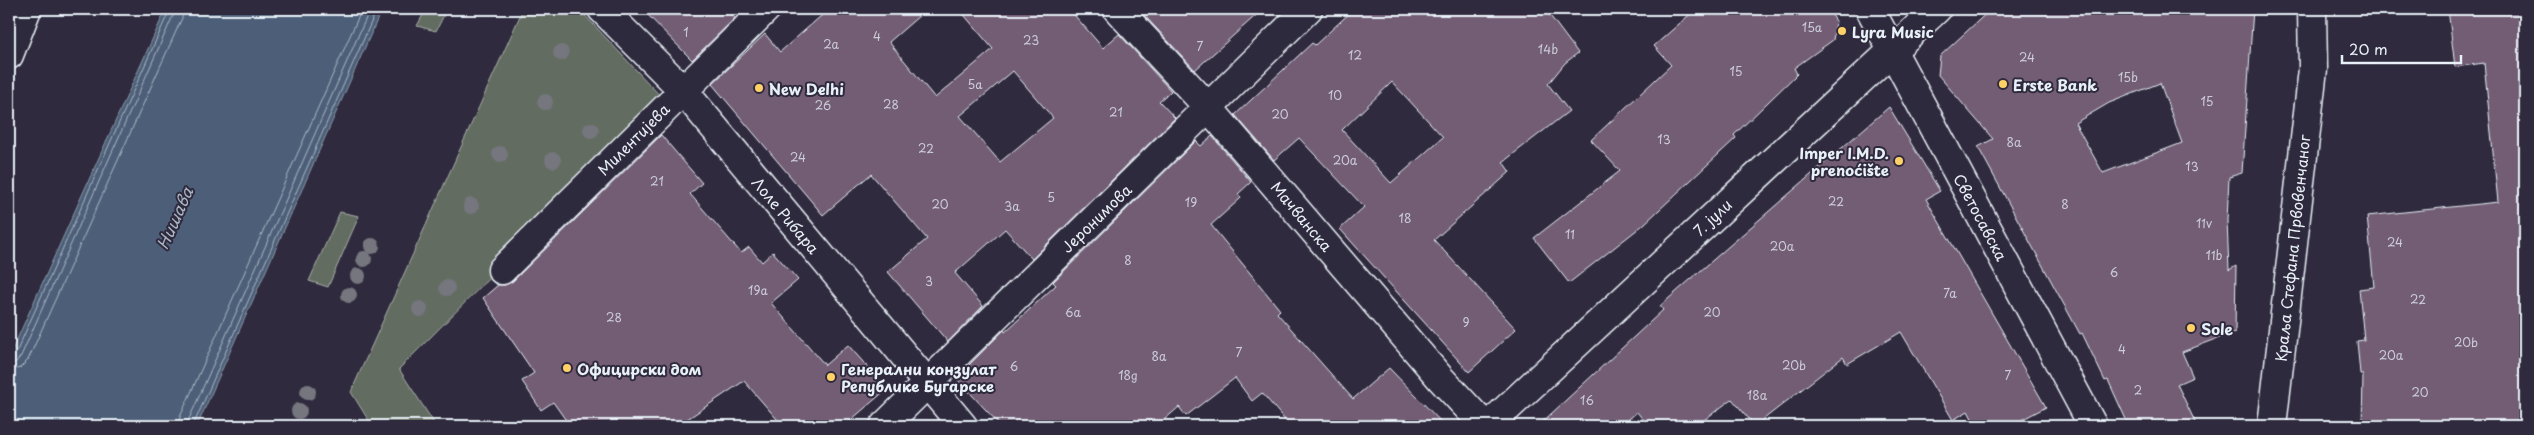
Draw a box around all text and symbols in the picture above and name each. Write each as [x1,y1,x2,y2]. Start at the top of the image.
house number: 15a [1802,18,1823,36]
place label: Lyra Music [1852,20,1934,43]
house number: 1 [683,23,689,41]
marker: Lyra Music [1836,25,1848,37]
house number: 4 [873,27,881,45]
house number: 23 [1023,31,1039,49]
scale bar [2342,32,2460,64]
house number: 2a [823,35,839,53]
house number: 7 [1197,37,1204,55]
text: 20 m [2349,37,2388,60]
house number: 14b [1538,40,1558,58]
house number: 12 [1348,46,1362,64]
house number: 24 [2019,48,2035,66]
house number: 15 [1729,62,1743,80]
house number: 15b [2118,68,2138,86]
place label: Erste Bank [2013,73,2097,96]
house number: 5a [967,75,983,93]
place label: New Delhi [769,77,844,100]
marker: Erste Bank [1997,78,2009,90]
marker: New Delhi [753,82,765,94]
house number: 10 [1328,86,1342,104]
house number: 15 [2200,92,2214,110]
house number: 28 [883,95,899,113]
house number: 26 [815,96,831,114]
street label: Милентијева [592,97,675,180]
house number: 21 [1109,103,1123,121]
house number: 20 [1271,105,1289,123]
house number: 13 [1657,130,1671,148]
house number: 8a [2007,133,2022,151]
street label: Краља Стефана Првовенчаног [2269,133,2315,363]
house number: 22 [918,139,934,157]
place label: Imper I.M.D. prenoćište [1799,141,1889,181]
house number: 24 [790,148,806,166]
house number: 20a [1333,151,1358,169]
marker: Imper I.M.D. prenoćište [1893,155,1905,167]
house number: 13 [2185,157,2199,175]
street label: Светосавска [1948,169,2014,265]
house number: 21 [650,172,664,190]
street label: Лоле Рибара [747,172,825,259]
street label: Мачванска [1266,176,1339,257]
street label: Јеронимова [1056,178,1137,258]
water label: Нишава [150,182,199,253]
house number: 5 [1047,188,1055,206]
house number: 22 [1828,192,1844,210]
house number: 19 [1185,193,1197,211]
street label: 7. јули [1687,193,1737,241]
house number: 20 [931,195,949,213]
house number: 8 [2061,195,2069,213]
house number: 3a [1004,197,1020,215]
house number: 18 [1399,209,1411,227]
house number: 11v [2196,214,2212,232]
house number: 11 [1565,225,1575,243]
house number: 24 [2387,233,2403,251]
house number: 20a [1770,237,1795,255]
house number: 11b [2206,246,2223,264]
house number: 8 [1124,251,1132,269]
house number: 6 [2110,263,2118,281]
house number: 3 [925,272,933,290]
house number: 19a [748,281,769,299]
house number: 7a [1943,284,1957,302]
house number: 22 [2410,290,2426,308]
house number: 6a [1065,303,1081,321]
house number: 20 [1703,303,1721,321]
house number: 28 [606,308,622,326]
house number: 9 [1462,313,1470,331]
place label: Sole [2201,317,2234,340]
marker: Sole [2185,322,2197,334]
house number: 20b [2454,333,2478,351]
house number: 4 [2118,340,2126,358]
house number: 7 [1236,343,1243,361]
house number: 20a [2379,346,2404,364]
house number: 8a [1152,347,1167,365]
house number: 20b [1782,356,1806,374]
place label: Официрски дом [577,357,702,380]
place label: Генерални конзулат Републике Бугарске [841,357,997,397]
house number: 6 [1010,357,1018,375]
marker: Официрски дом [561,362,573,374]
house number: 18g [1118,366,1138,384]
house number: 7 [2005,366,2012,384]
marker: Генерални конзулат Републике Бугарске [825,371,837,383]
house number: 2 [2134,381,2142,399]
house number: 20 [2411,383,2429,401]
house number: 18a [1747,386,1768,404]
house number: 16 [1580,391,1594,409]

